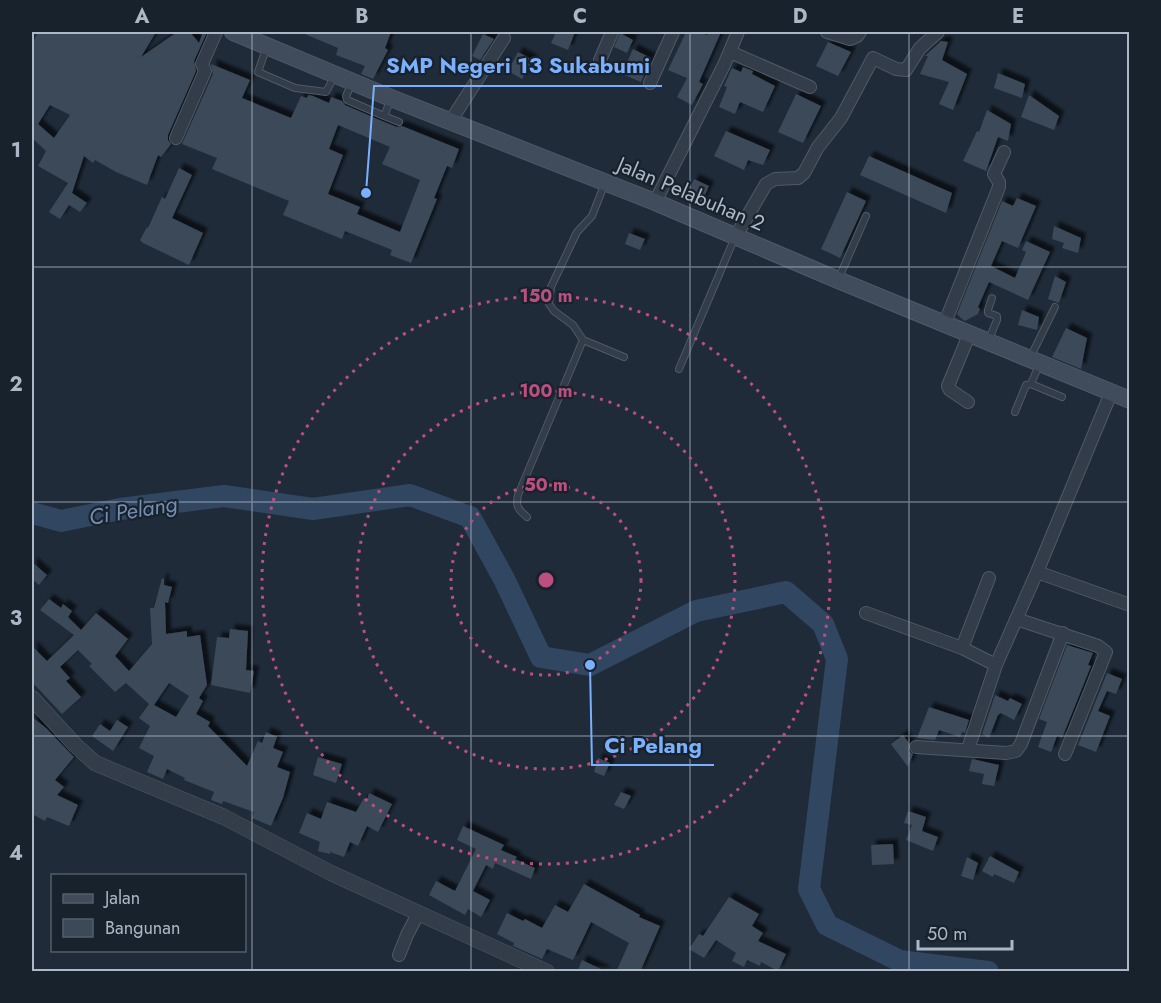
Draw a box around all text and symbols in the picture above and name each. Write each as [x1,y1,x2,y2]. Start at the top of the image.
text: A [134,2,150,31]
text: B [355,2,369,31]
text: C [573,2,587,31]
text: D [793,2,807,31]
text: E [1012,2,1024,31]
callout: SMP Negeri 13 Sukabumi [374,46,662,86]
text: SMP Negeri 13 Sukabumi [386,49,650,81]
text: 1 [11,136,21,165]
street label: Jalan Pelabuhan 2 [610,148,769,239]
text: 150 m [520,283,572,309]
text: 2 [9,370,23,399]
text: 100 m [519,378,573,404]
text: 50 m [524,472,568,498]
water label: Ci Pelang [86,487,180,533]
centre of rings [536,570,556,590]
text: 3 [10,604,22,633]
callout: Ci Pelang [592,725,714,765]
text: Ci Pelang [604,729,702,761]
text: 4 [9,839,23,868]
legend [51,874,246,952]
text: Jalan [103,885,140,911]
scale bar [918,913,1012,951]
text: Bangunan [105,915,180,941]
text: 50 m [927,921,967,947]

